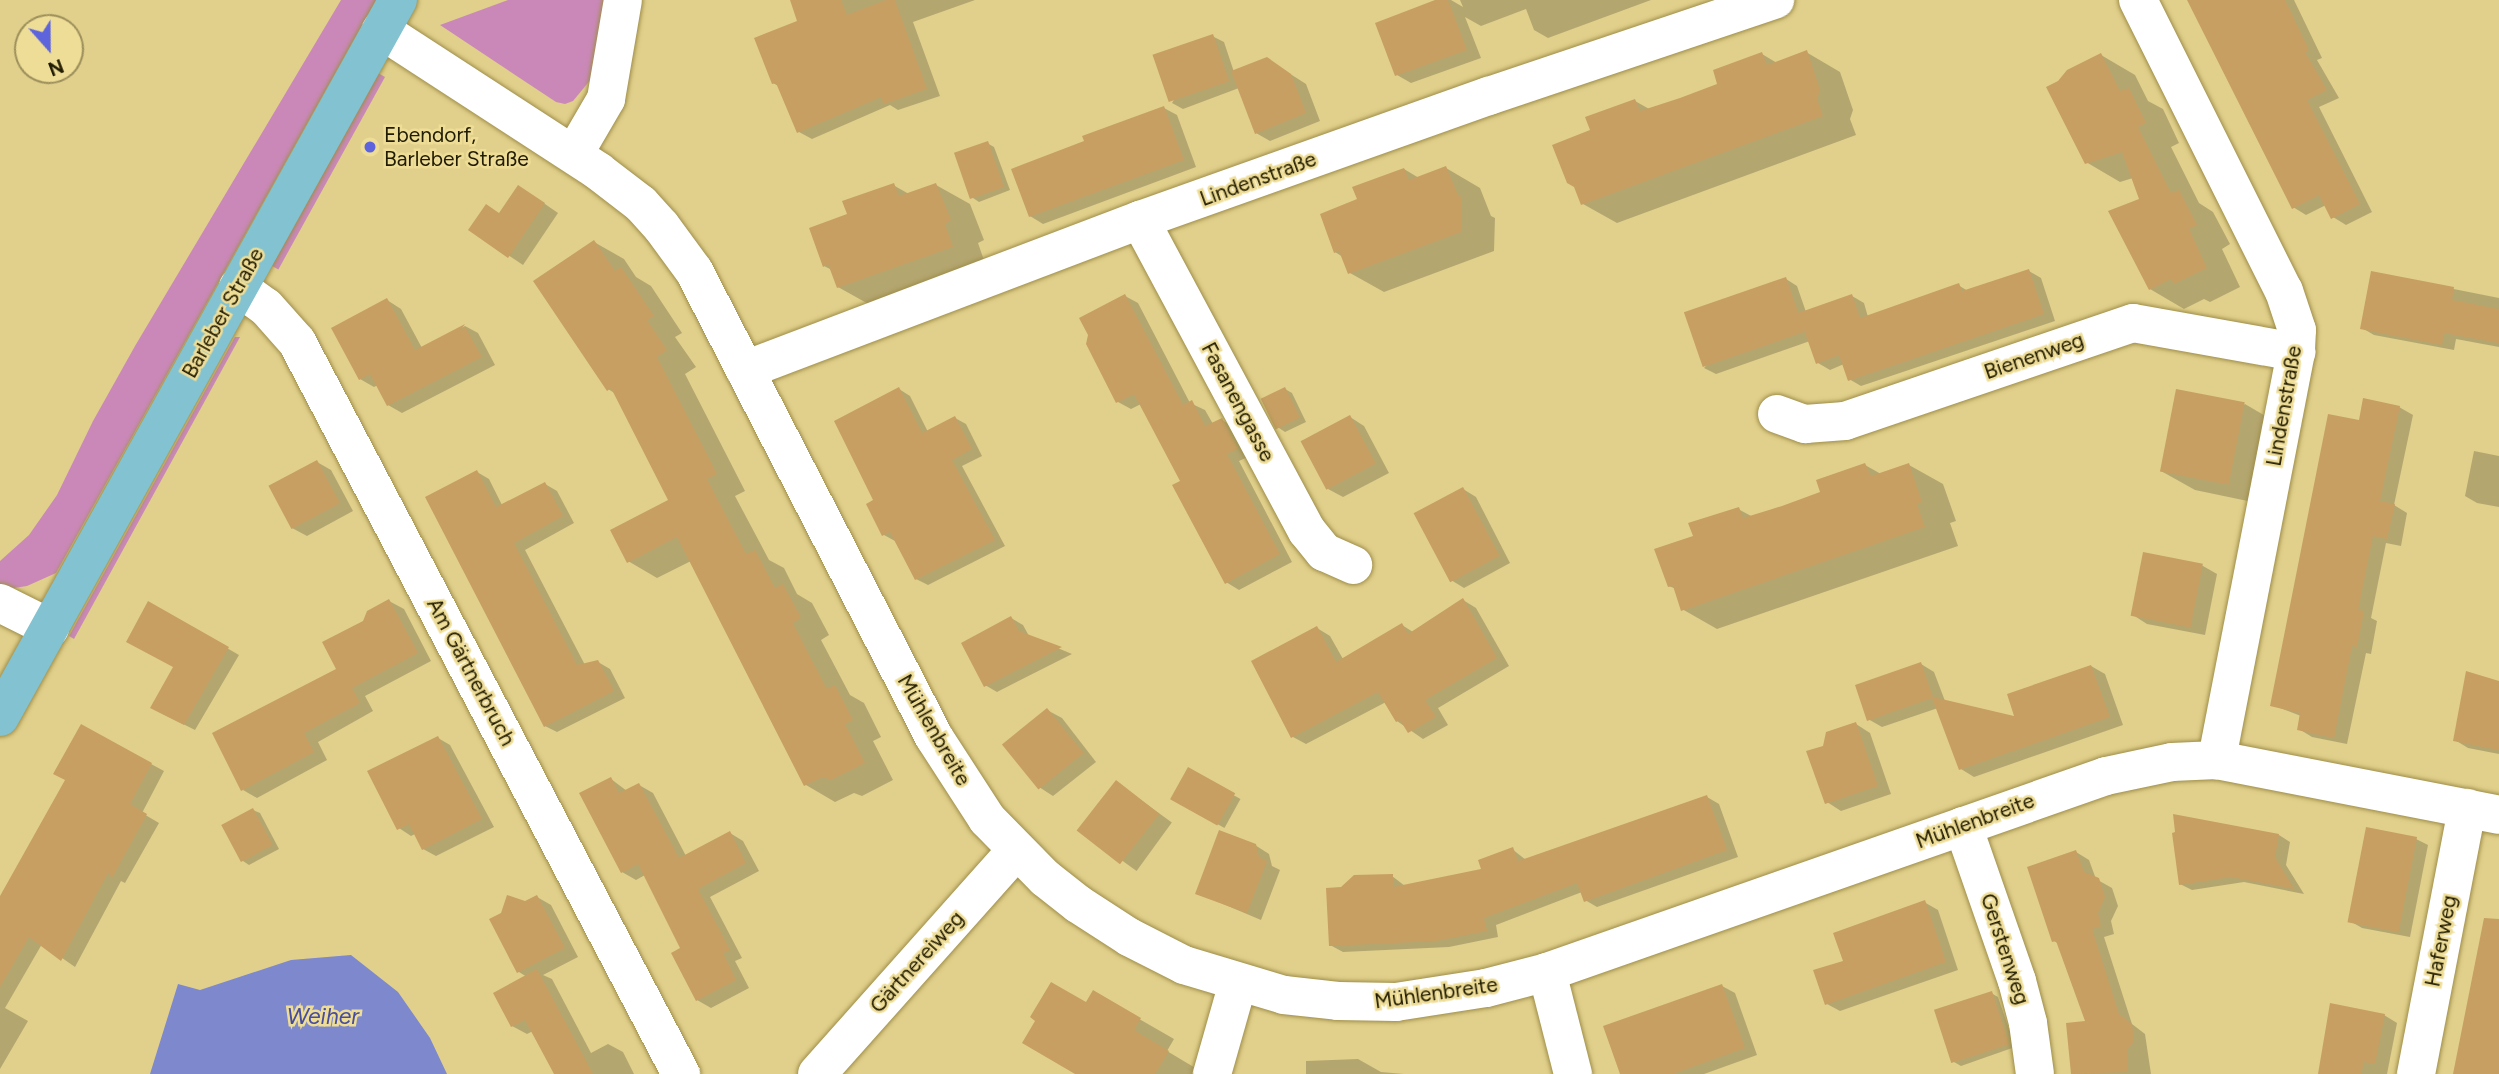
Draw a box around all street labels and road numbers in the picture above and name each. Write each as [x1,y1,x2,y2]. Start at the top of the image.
street label: Lindenstraße [1196,146,1320,212]
street label: Barleber Straße [177,244,269,382]
street label: Bienenweg [1981,327,2087,385]
street label: Fasanengasse [1196,338,1280,466]
street label: Lindenstraße [2261,344,2307,468]
street label: Am Gärtnerbruch [422,594,520,750]
street label: Mühlenbreite [892,670,976,790]
street label: Mühlenbreite [1912,788,2038,854]
street label: Gerstenweg [1975,890,2035,1008]
street label: Haferweg [2420,893,2462,989]
street label: Gärtnereiweg [865,906,969,1018]
street label: Mühlenbreite [1373,972,1499,1014]

